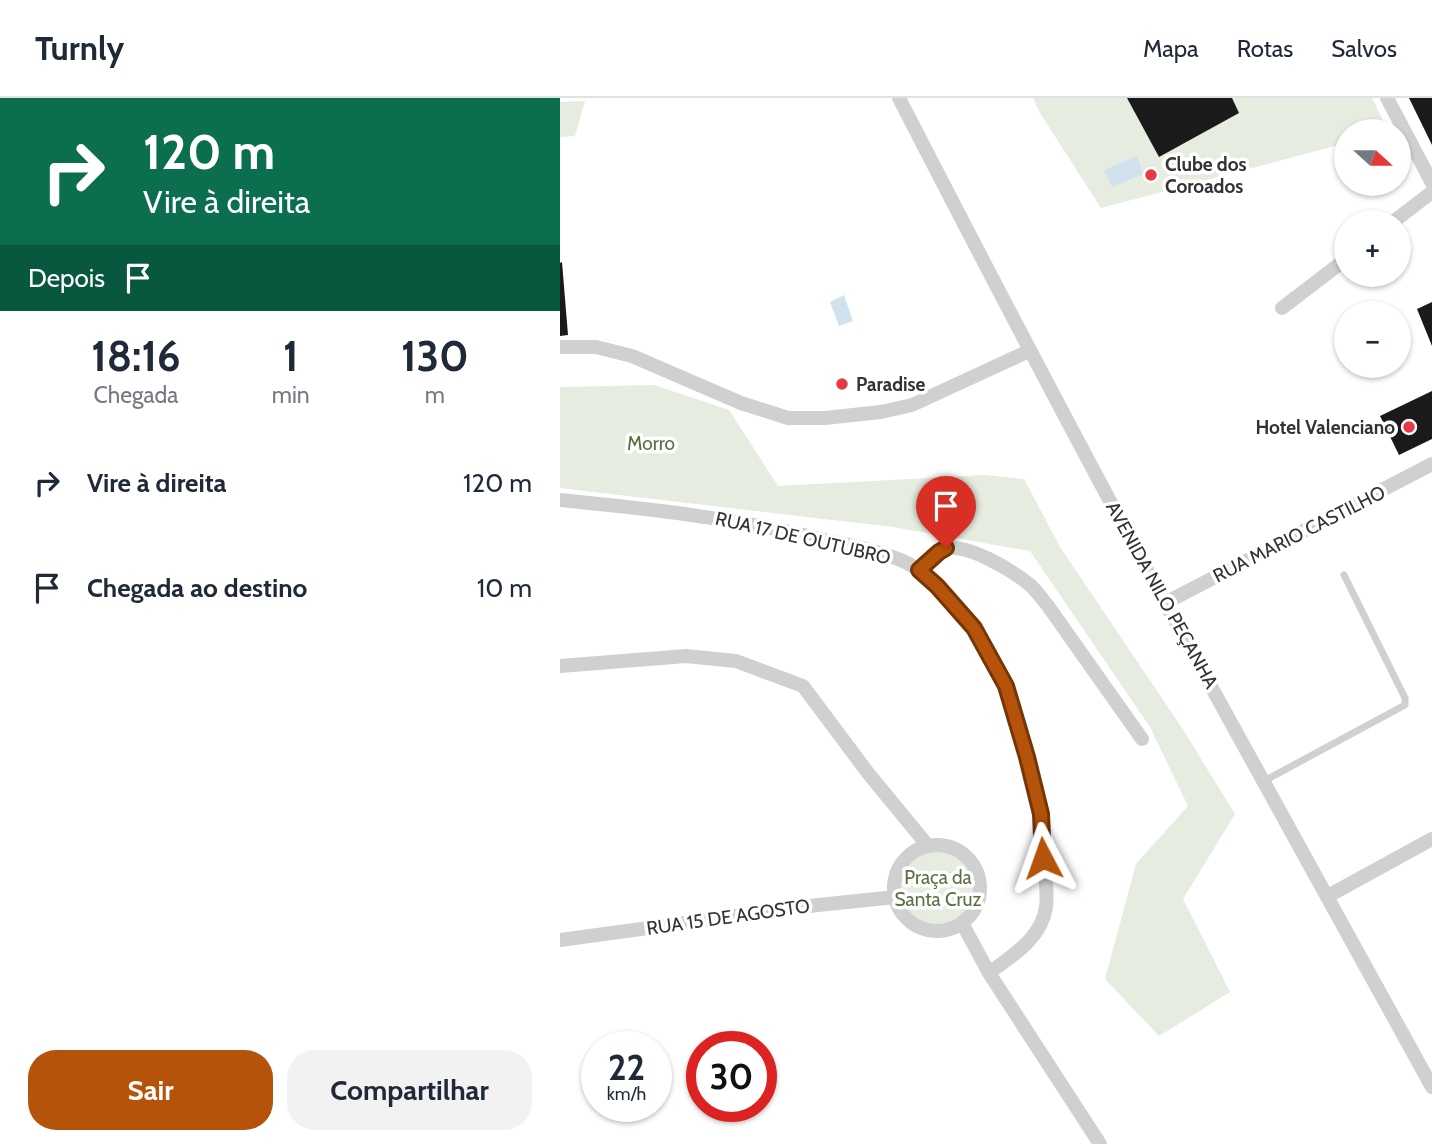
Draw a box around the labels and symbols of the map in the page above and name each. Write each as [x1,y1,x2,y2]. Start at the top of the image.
north arrow [1334,119,1410,196]
place label: Clube dos Coroados [1165,153,1247,198]
marker: Clube dos Coroados [1143,167,1159,183]
place label: Paradise [856,373,926,396]
marker: Paradise [834,376,850,392]
place label: Hotel Valenciano [1255,416,1395,439]
marker: Hotel Valenciano [1401,419,1417,435]
park label: Morro [627,432,675,455]
pin [916,476,976,548]
street label: RUA MARIO CASTILHO [1209,481,1389,587]
street label: AVENIDA NILO PEÇANHA [1101,498,1223,693]
street label: RUA 17 DE OUTUBRO [713,507,893,569]
position arrow [1006,821,1080,895]
park label: Praça da Santa Cruz [895,866,982,911]
street label: RUA 15 DE AGOSTO [645,894,811,940]
speed limit sign: 30 [686,1031,777,1122]

